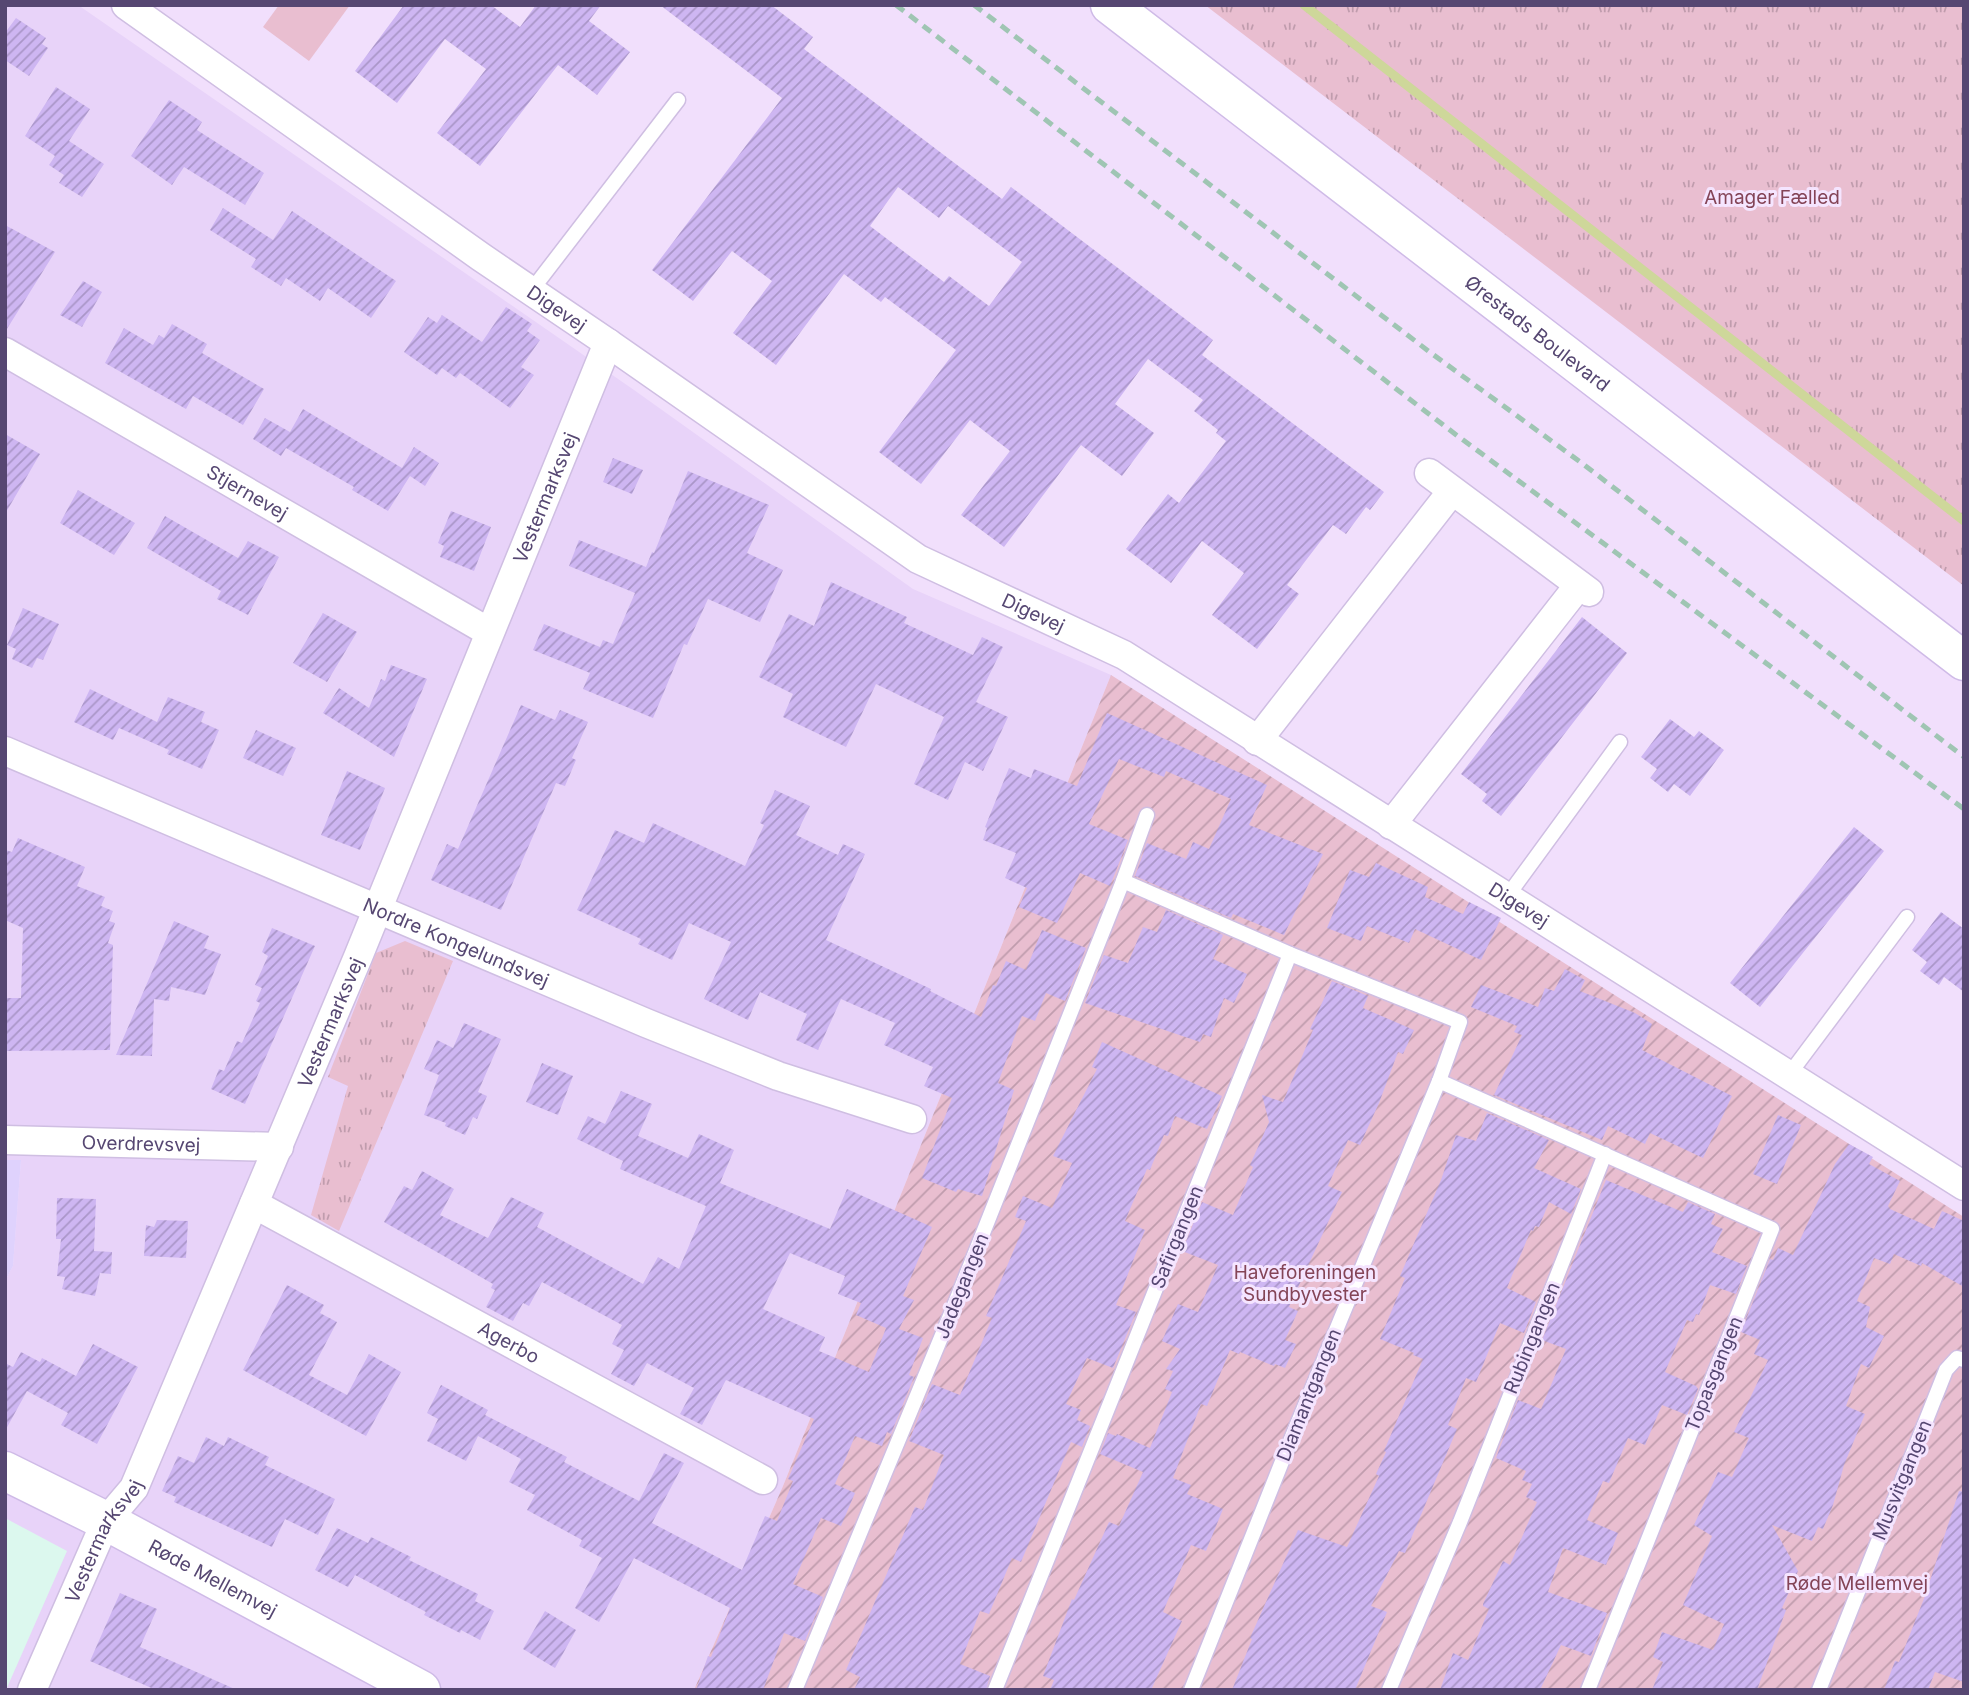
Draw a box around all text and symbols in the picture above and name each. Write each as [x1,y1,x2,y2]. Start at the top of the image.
park label: Amager Fælled [1704,186,1840,209]
street label: Ørestads Boulevard [1460,270,1615,396]
street label: Digevej [523,280,591,337]
street label: Vestermarksvej [508,429,582,566]
street label: Stjernevej [203,460,292,525]
street label: Digevej [998,588,1069,637]
street label: Digevej [1485,877,1553,932]
street label: Nordre Kongelundsvej [360,893,552,992]
street label: Vestermarksvej [293,954,368,1091]
street label: Overdrevsvej [81,1130,201,1156]
street label: Safirgangen [1146,1182,1208,1292]
street label: Jadegangen [930,1230,994,1342]
park label: Haveforeningen Sundbyvester [1234,1261,1376,1306]
street label: Rubingangen [1499,1279,1565,1397]
street label: Topasgangen [1680,1313,1748,1435]
street label: Agerbo [474,1316,544,1368]
street label: Diamantgangen [1272,1325,1346,1465]
street label: Musvitgangen [1868,1417,1936,1543]
street label: Vestermarksvej [60,1476,148,1606]
street label: Røde Mellemvej [145,1535,281,1622]
park label: Røde Mellemvej [1786,1572,1928,1595]

